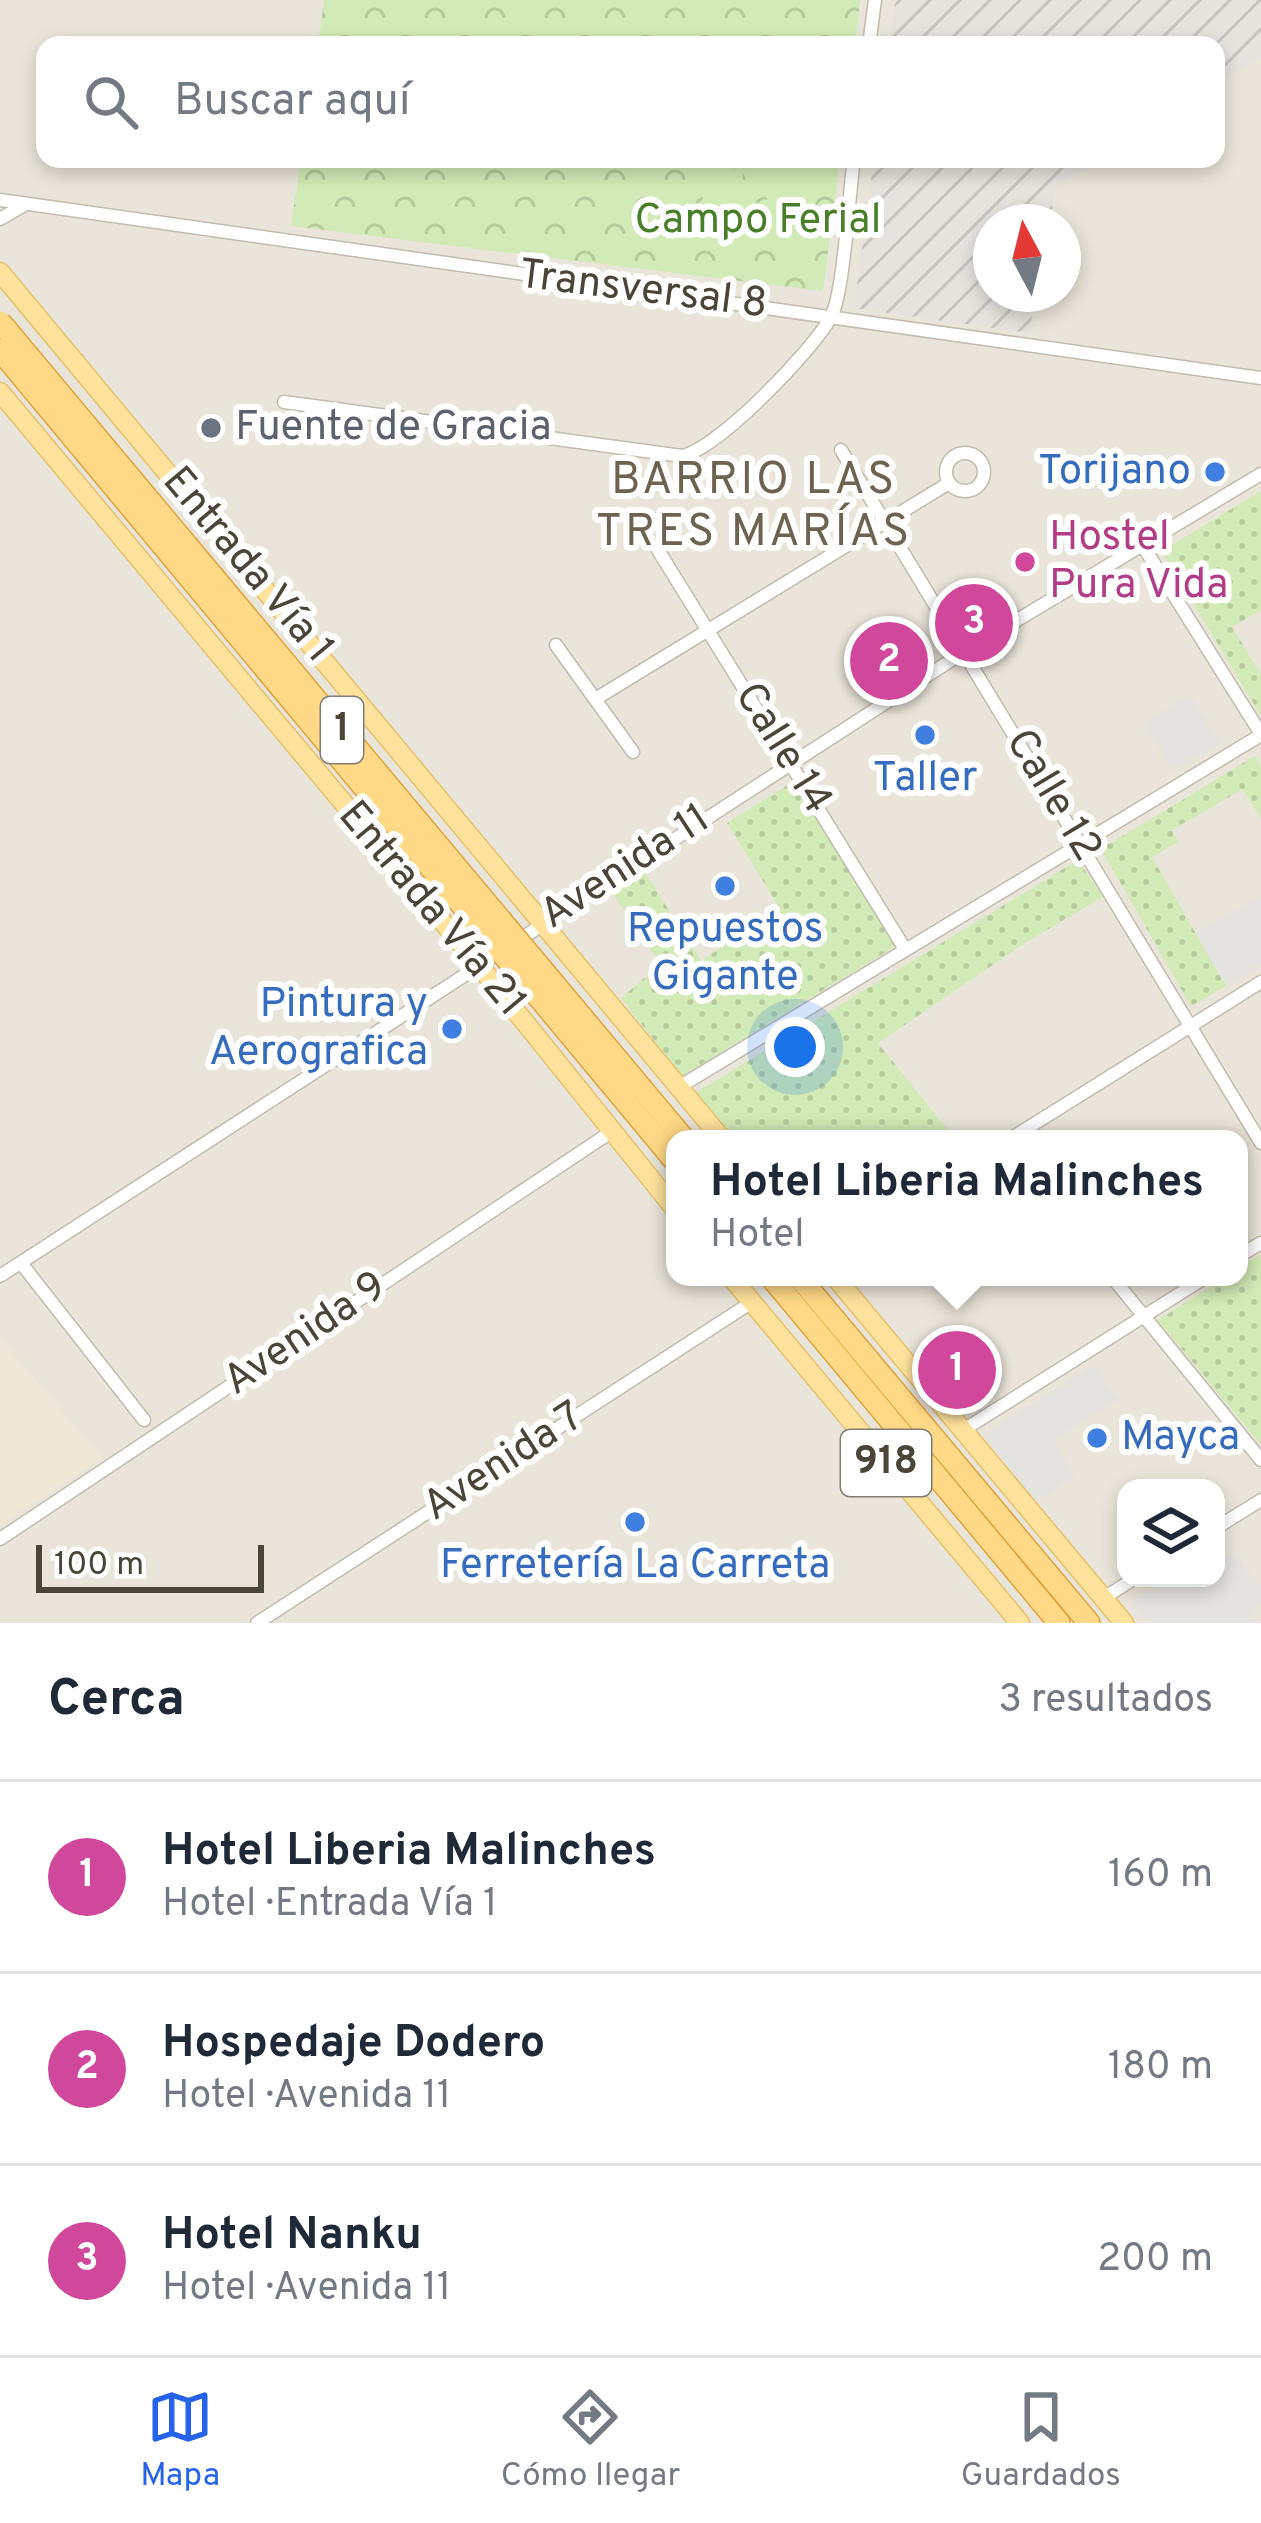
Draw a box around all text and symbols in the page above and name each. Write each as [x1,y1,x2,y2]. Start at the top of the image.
search box [36,36,1225,168]
icon: search [78,69,144,135]
text: Buscar aquí [174,74,410,131]
park label: Campo Ferial [635,195,881,248]
north arrow [973,204,1081,312]
street label: Transversal 8 [516,249,770,333]
place label: Fuente de Gracia [235,402,551,455]
marker: Fuente de Gracia [198,415,224,441]
place label: Torijano [1038,446,1191,499]
district label: BARRIO LAS TRES MARÍAS [596,453,912,562]
street label: Entrada Vía 1 [150,457,344,675]
marker: Torijano [1202,459,1228,485]
place label: Hostel Pura Vida [1049,512,1228,613]
marker: Hostel Pura Vida [1012,549,1038,575]
pin: 3 [935,578,1013,668]
pin: 2 [850,616,928,706]
street label: Calle 14 [721,674,843,824]
road number: 1 [321,697,363,763]
street label: Calle 12 [992,720,1112,872]
marker: Taller [912,722,938,748]
place label: Taller [872,753,978,806]
street label: Entrada Vía 21 [325,791,537,1029]
street label: Avenida 11 [531,794,721,942]
marker: Repuestos Gigante [712,873,738,899]
place label: Repuestos Gigante [627,904,823,1005]
place label: Pintura y Aerografica [209,979,428,1080]
marker: Pintura y Aerografica [439,1016,465,1042]
your location [765,1017,825,1077]
popup [666,1130,1248,1286]
text: Hotel Liberia Malinches [710,1155,1204,1212]
text: Hotel [710,1212,804,1261]
street label: Avenida 9 [214,1261,398,1409]
pin: 1 [918,1325,996,1415]
street label: Avenida 7 [414,1392,594,1534]
place label: Mayca [1121,1412,1240,1465]
marker: Mayca [1084,1425,1110,1451]
road number: 918 [841,1430,931,1496]
map controls [1117,1479,1225,1587]
button: layers [1117,1479,1225,1587]
marker: Ferretería La Carreta [622,1509,648,1535]
scale bar [36,1539,264,1592]
place label: Ferretería La Carreta [440,1540,830,1593]
text: 100 m [54,1545,144,1587]
text: Cerca [48,1669,185,1734]
text: 3 resultados [998,1677,1213,1726]
text: Hotel Liberia Malinches [162,1824,656,1881]
text: 1 [79,1852,95,1901]
text: 160 m [1108,1852,1213,1901]
text: Hotel · Entrada Vía 1 [162,1881,497,1930]
text: Hospedaje Dodero [162,2016,545,2073]
text: 2 [75,2044,99,2093]
text: 180 m [1108,2044,1213,2093]
text: Hotel · Avenida 11 [162,2073,451,2122]
text: Hotel Nanku [162,2208,422,2265]
text: 3 [75,2236,99,2285]
text: 200 m [1097,2236,1213,2285]
text: Hotel · Avenida 11 [162,2265,451,2314]
tab: Mapa [140,2384,220,2498]
tab: Cómo llegar [501,2384,680,2498]
tab: Guardados [961,2384,1121,2498]

